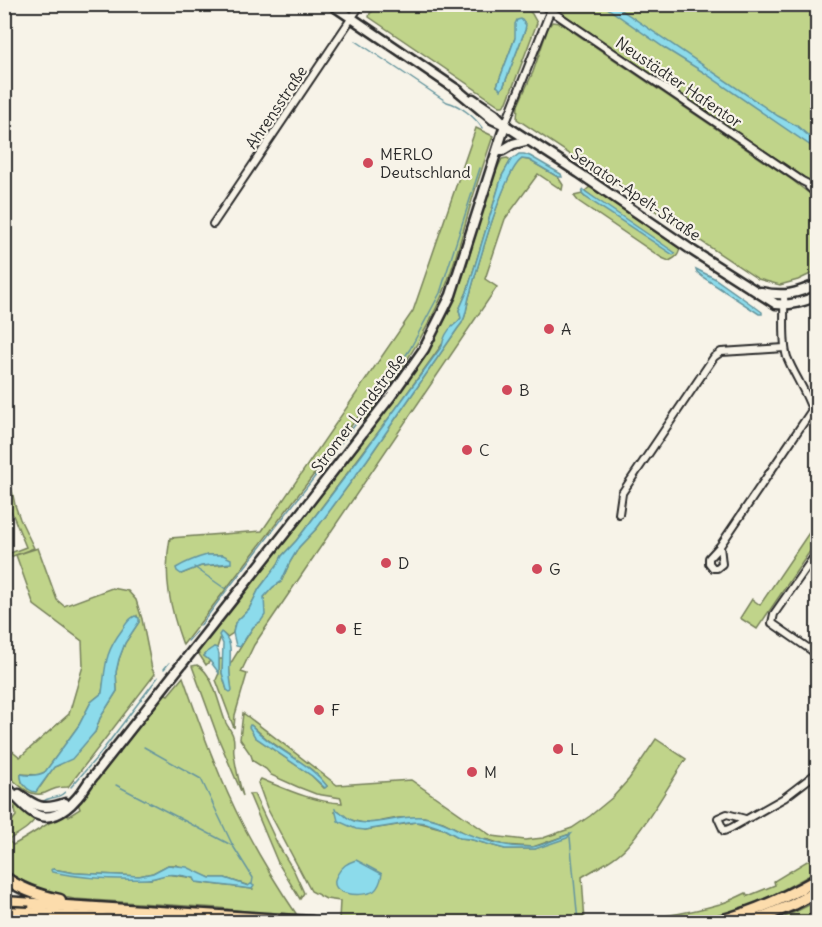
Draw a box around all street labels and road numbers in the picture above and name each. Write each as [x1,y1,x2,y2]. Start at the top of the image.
street label: Neustädter Hafentor [612,32,746,132]
street label: Ahrensstraße [241,62,311,152]
street label: Senator-Apelt-Straße [567,143,705,245]
street label: Stromer Landstraße [307,349,409,477]

